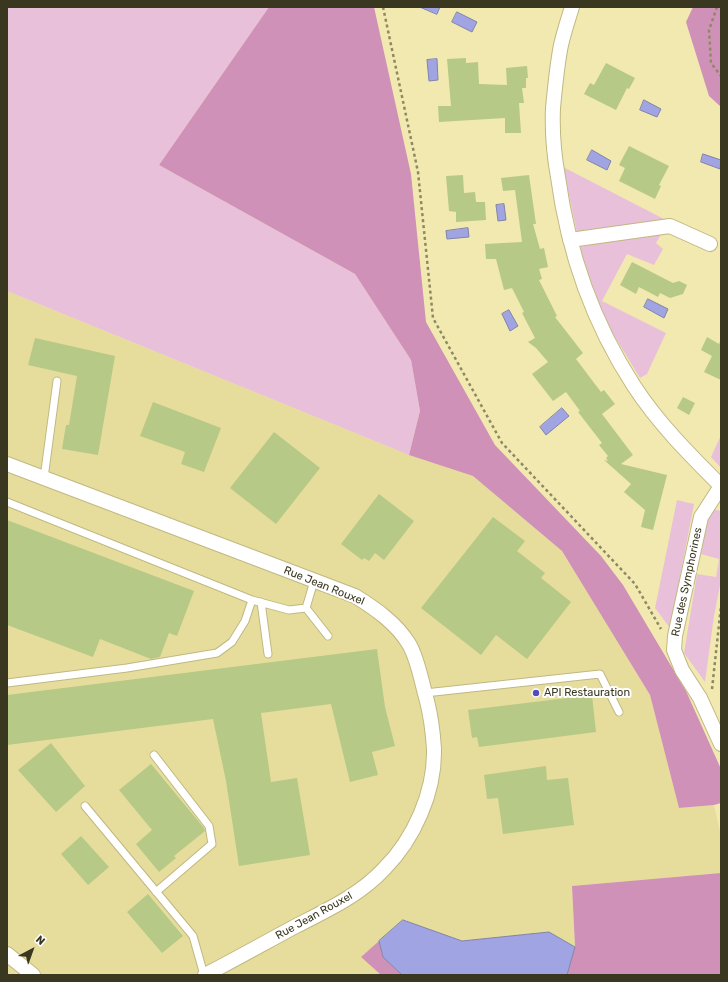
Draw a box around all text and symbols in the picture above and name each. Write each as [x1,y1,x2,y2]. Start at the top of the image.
street label: Rue des Symphorines [669,526,705,638]
street label: Rue Jean Rouxel [282,564,366,608]
place label: API Restauration [544,686,630,700]
marker: API Restauration [531,688,541,698]
street label: Rue Jean Rouxel [273,889,355,943]
north arrow [12,930,52,970]
text: N [33,933,47,948]

